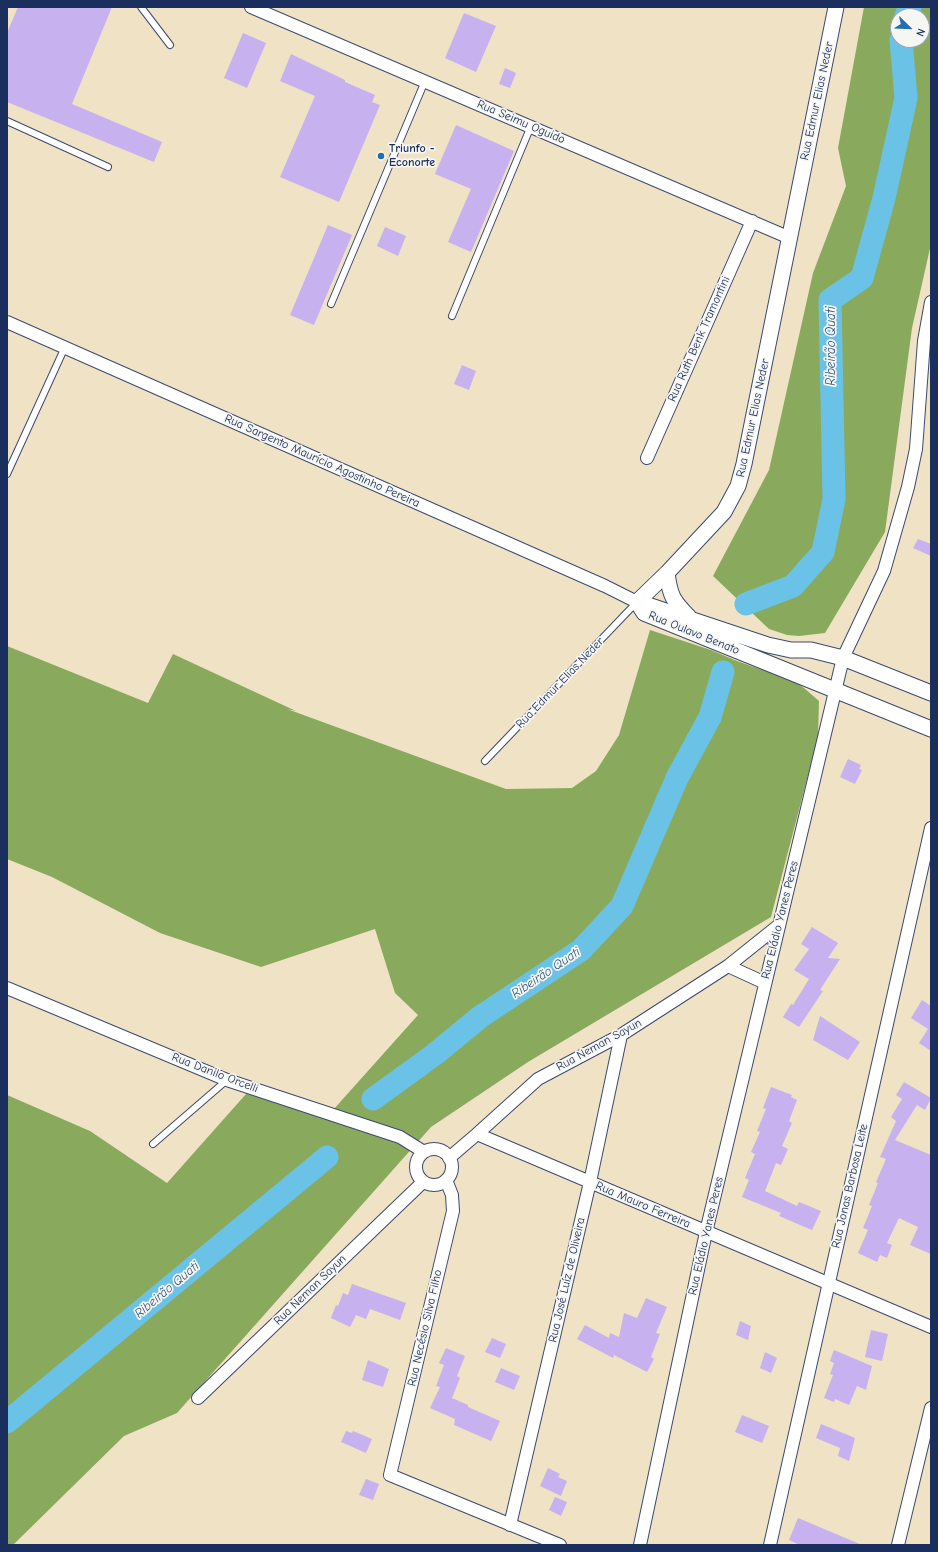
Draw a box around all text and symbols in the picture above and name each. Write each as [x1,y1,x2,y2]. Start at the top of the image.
north arrow [890,8,930,48]
text: N [913,27,928,38]
street label: Rua Edmur Elias Neder [797,40,837,162]
street label: Rua Seimu Oguido [475,97,567,147]
place label: Triunfo - Econorte [389,142,435,170]
marker: Triunfo - Econorte [376,151,386,161]
street label: Rua Ruth Benk Tramontini [665,274,733,404]
water label: Ribeirão Quati [823,306,839,386]
street label: Rua Edmur Elias Neder [733,357,773,479]
street label: Rua Sargento Maurício Agostinho Pereira [222,411,422,511]
street label: Rua Oulavo Benato [646,608,742,658]
street label: Rua Edmur Elias Neder [513,635,607,731]
street label: Rua Eládio Yanes Peres [758,860,802,980]
water label: Ribeirão Quati [509,944,583,1002]
street label: Rua Neman Sayun [554,1016,644,1074]
street label: Rua Danilo Orcelli [170,1050,260,1096]
street label: Rua Jonas Barbosa Leite [829,1123,871,1249]
street label: Rua Eládio Yanes Peres [685,1175,727,1297]
street label: Rua Mauro Ferreira [593,1178,693,1232]
street label: Rua José Luíz de Oliveira [546,1216,588,1344]
street label: Rua Neman Sayun [271,1252,349,1328]
water label: Ribeirão Quati [132,1258,202,1322]
street label: Rua Necésio Silva Filho [405,1268,445,1388]

